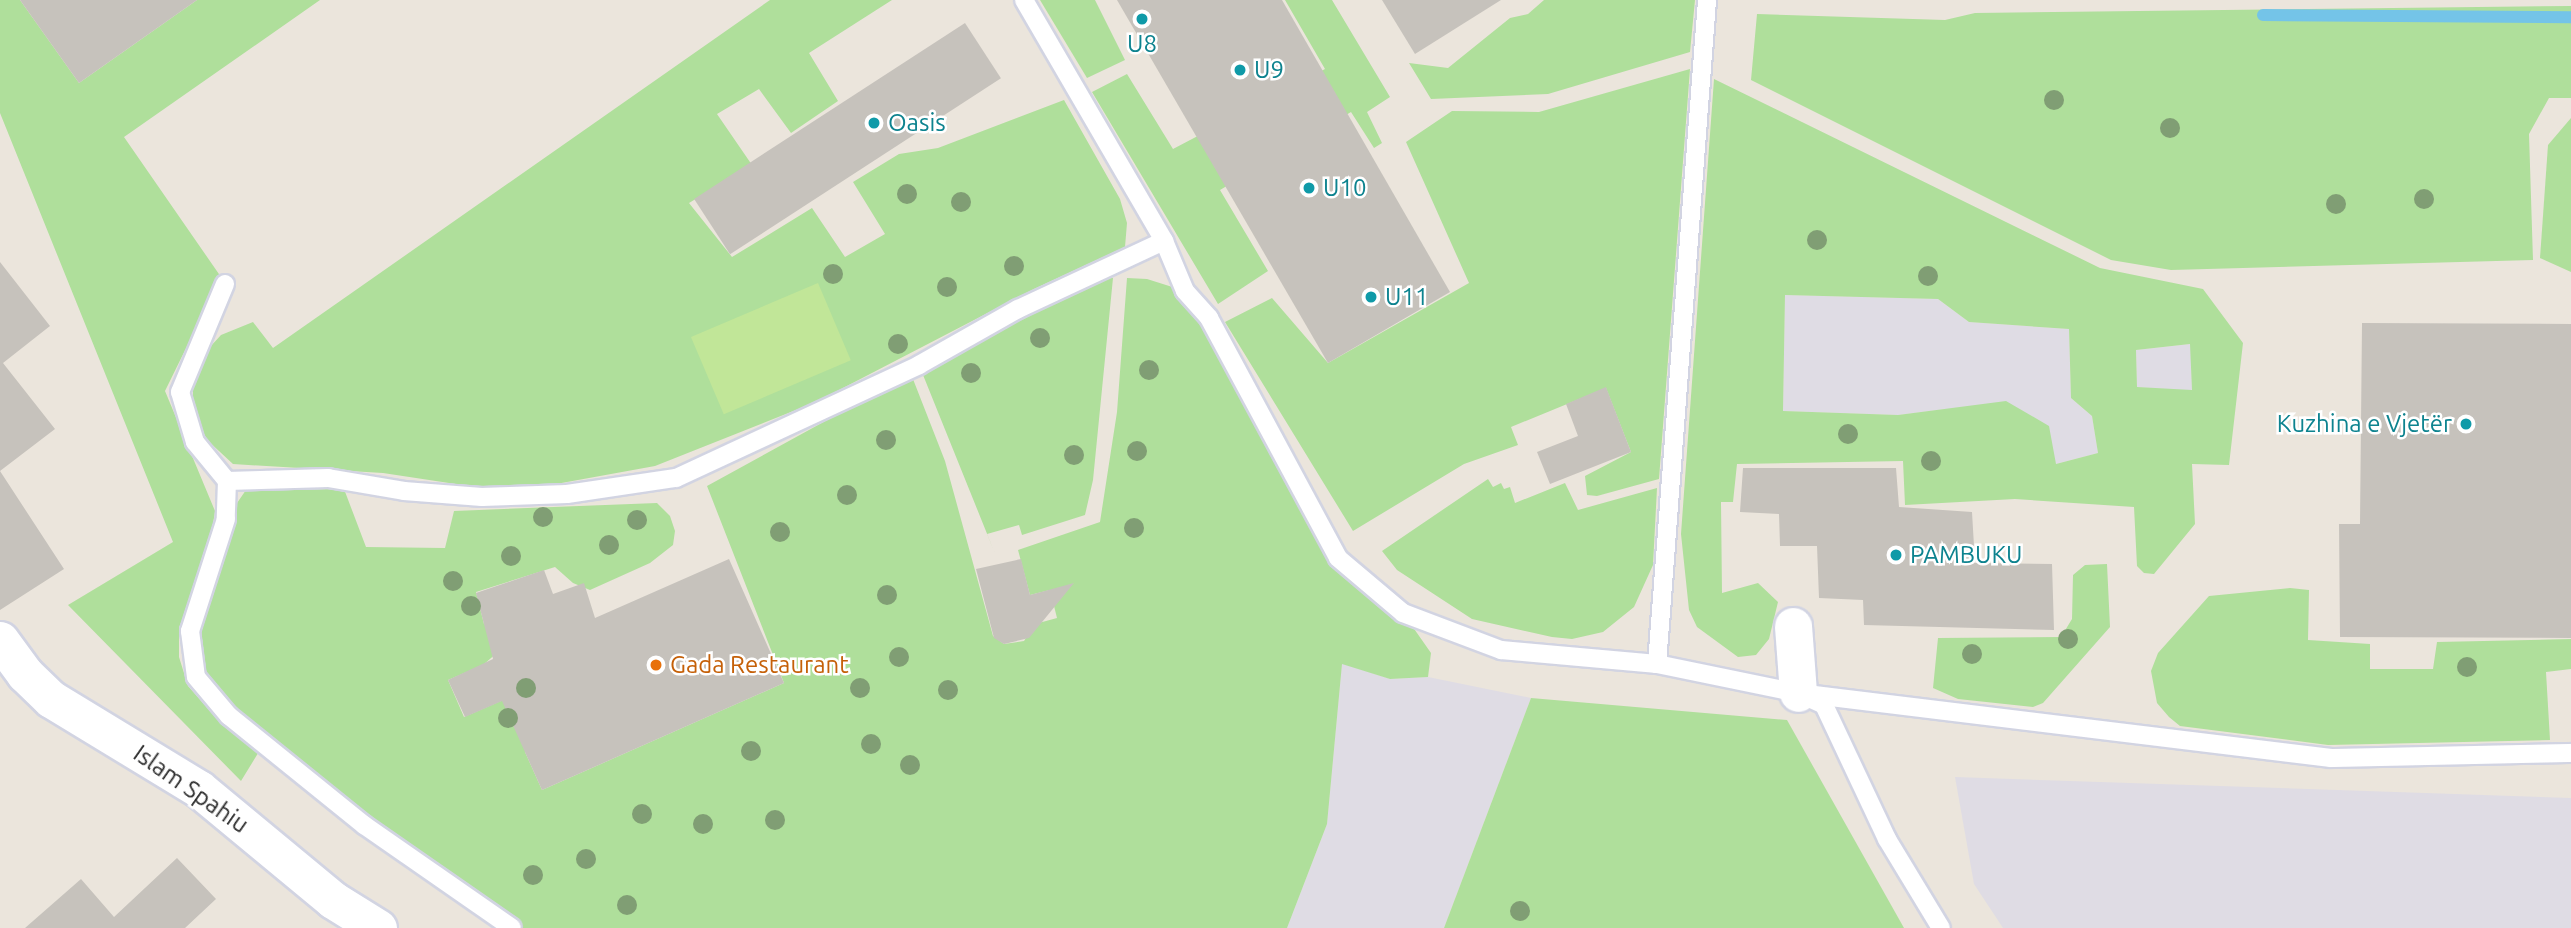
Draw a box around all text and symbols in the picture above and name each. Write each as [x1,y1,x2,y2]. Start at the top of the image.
marker: U8 [1134,11,1150,27]
place label: U8 [1127,30,1157,58]
place label: U9 [1254,56,1284,84]
marker: U9 [1232,62,1248,78]
place label: Oasis [888,109,946,137]
marker: Oasis [866,115,882,131]
place label: U10 [1323,174,1366,202]
marker: U10 [1301,180,1317,196]
place label: U11 [1385,283,1428,311]
marker: U11 [1363,289,1379,305]
place label: Kuzhina e Vjetër [2277,410,2452,438]
marker: Kuzhina e Vjetër [2458,416,2474,432]
place label: PAMBUKU [1910,541,2022,569]
marker: PAMBUKU [1888,547,1904,563]
place label: Gada Restaurant [670,651,849,679]
marker: Gada Restaurant [648,657,664,673]
street label: Islam Spahiu [128,739,254,839]

